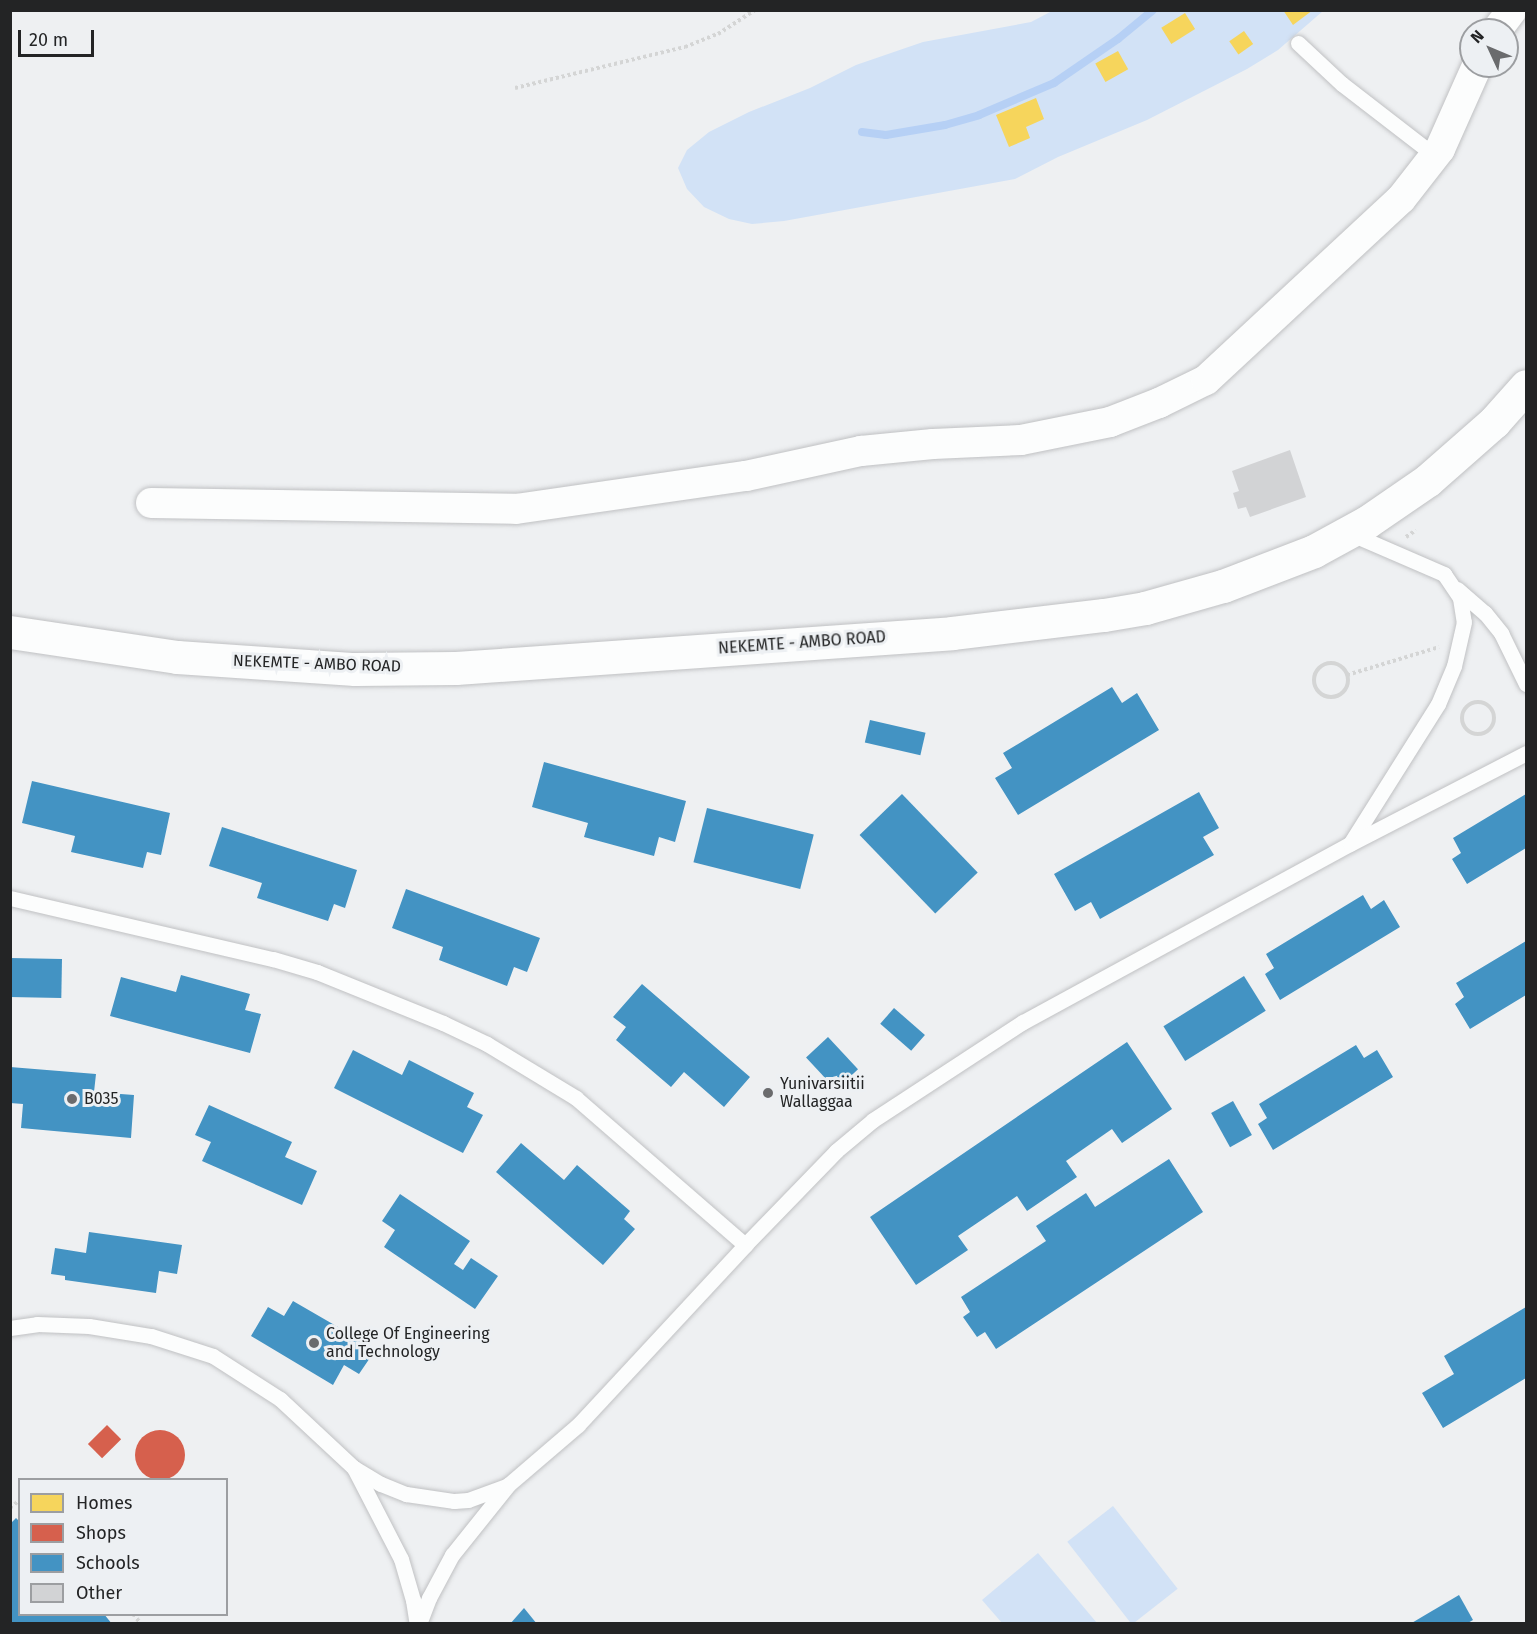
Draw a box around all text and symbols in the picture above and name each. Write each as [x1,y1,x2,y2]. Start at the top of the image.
scale bar [21,18,98,56]
north arrow [1459,18,1519,78]
text: N [1467,26,1488,47]
text: 20 m [29,29,68,51]
street label: NEKEMTE - AMBO ROAD [718,628,886,658]
street label: NEKEMTE - AMBO ROAD [233,651,401,677]
place label: Yunivarsiitii Wallaggaa [780,1074,865,1112]
marker: Yunivarsiitii Wallaggaa [761,1086,775,1100]
place label: B035 [84,1089,118,1109]
marker: B035 [65,1092,79,1106]
place label: College Of Engineering and Technology [326,1324,490,1362]
marker: College Of Engineering and Technology [307,1336,321,1350]
legend [18,1478,228,1616]
text: Homes [76,1492,132,1514]
text: Shops [76,1522,126,1544]
text: Schools [76,1552,140,1574]
text: Other [76,1582,122,1604]

